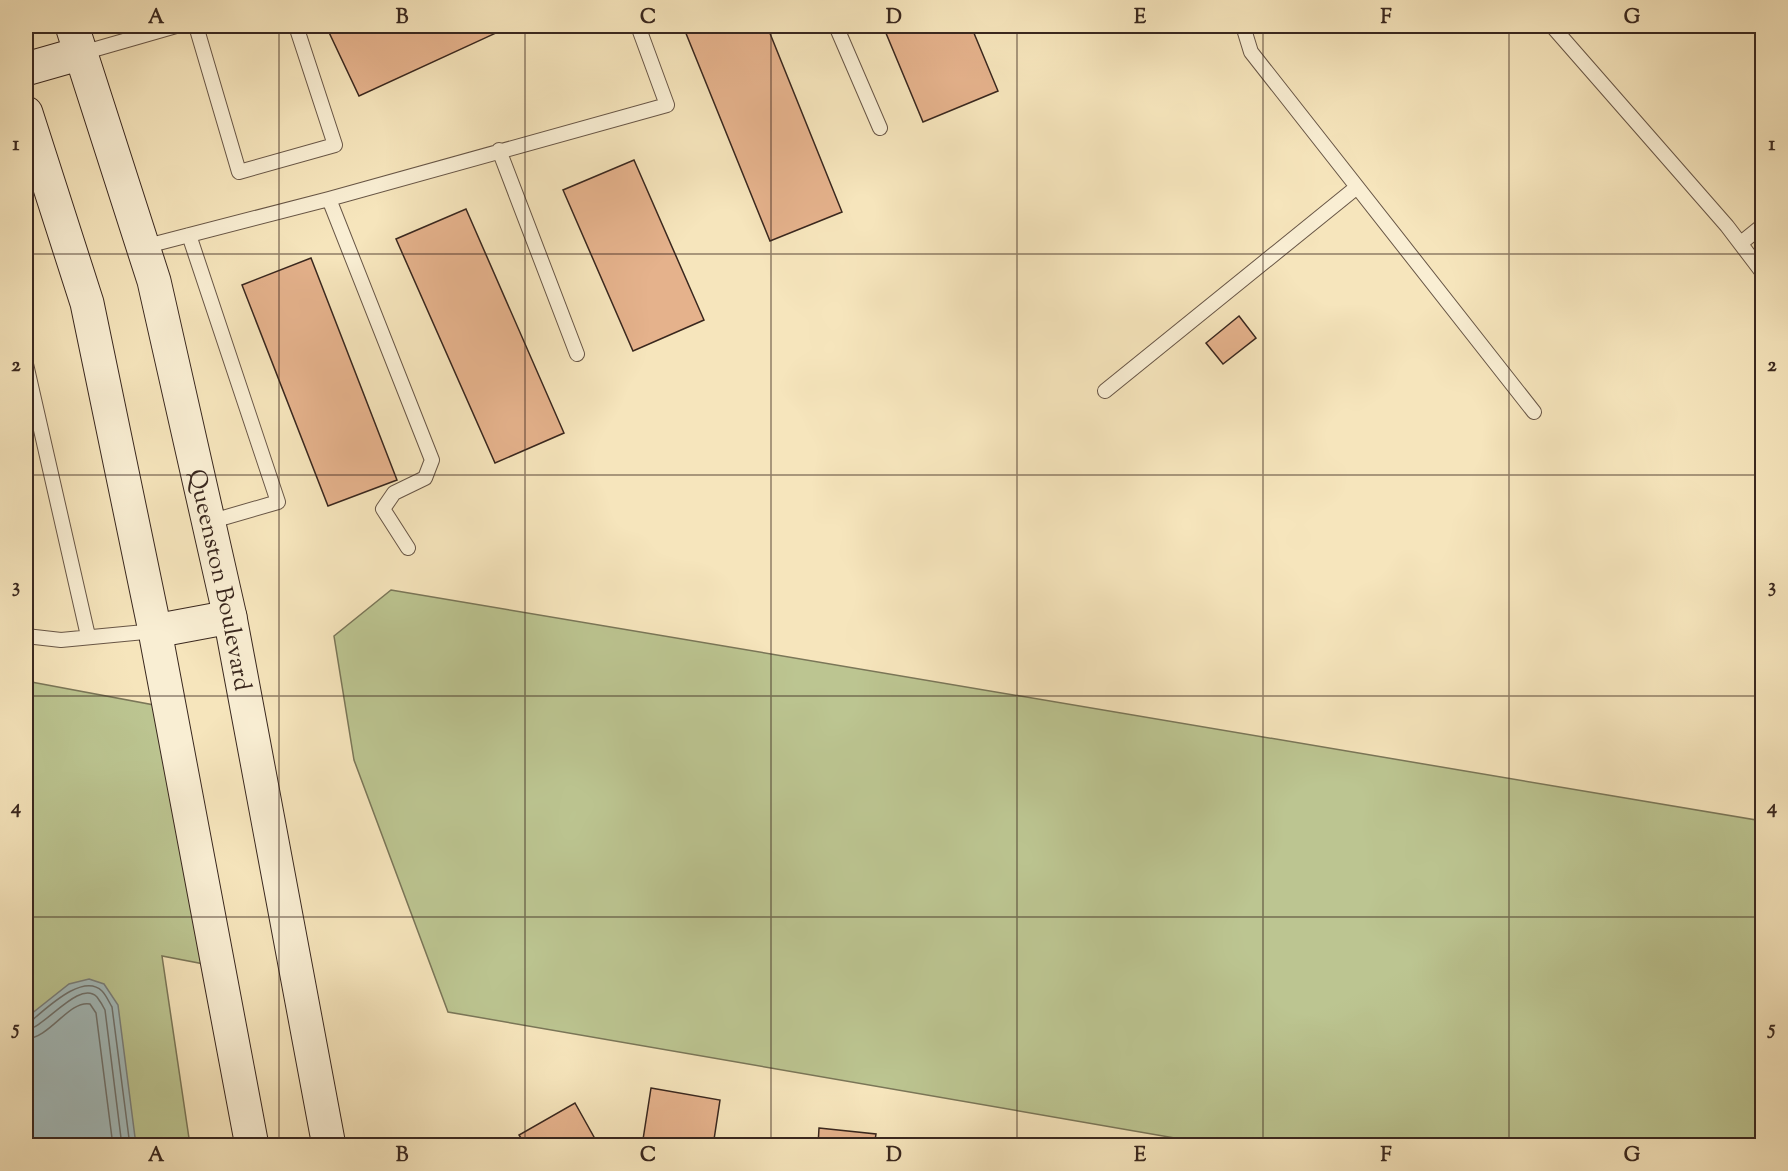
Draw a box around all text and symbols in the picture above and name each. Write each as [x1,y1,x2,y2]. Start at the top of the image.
text: A [148,4,165,33]
text: B [396,4,409,33]
text: C [640,4,656,33]
text: D [886,4,902,33]
text: E [1134,4,1147,33]
text: F [1380,4,1392,33]
text: G [1624,4,1641,33]
text: 1 [13,131,20,160]
text: 1 [1769,131,1776,160]
text: 2 [11,352,21,381]
text: 2 [1767,352,1777,381]
street label: Queenston Boulevard [178,466,259,694]
text: 3 [12,573,20,602]
text: 3 [1768,573,1776,602]
text: 4 [10,794,21,823]
text: 4 [1766,794,1777,823]
text: 5 [11,1015,20,1044]
text: 5 [1767,1015,1776,1044]
text: A [148,1142,165,1171]
text: B [396,1142,409,1171]
text: C [640,1142,656,1171]
text: D [886,1142,902,1171]
text: E [1134,1142,1147,1171]
text: F [1380,1142,1392,1171]
text: G [1624,1142,1641,1171]

